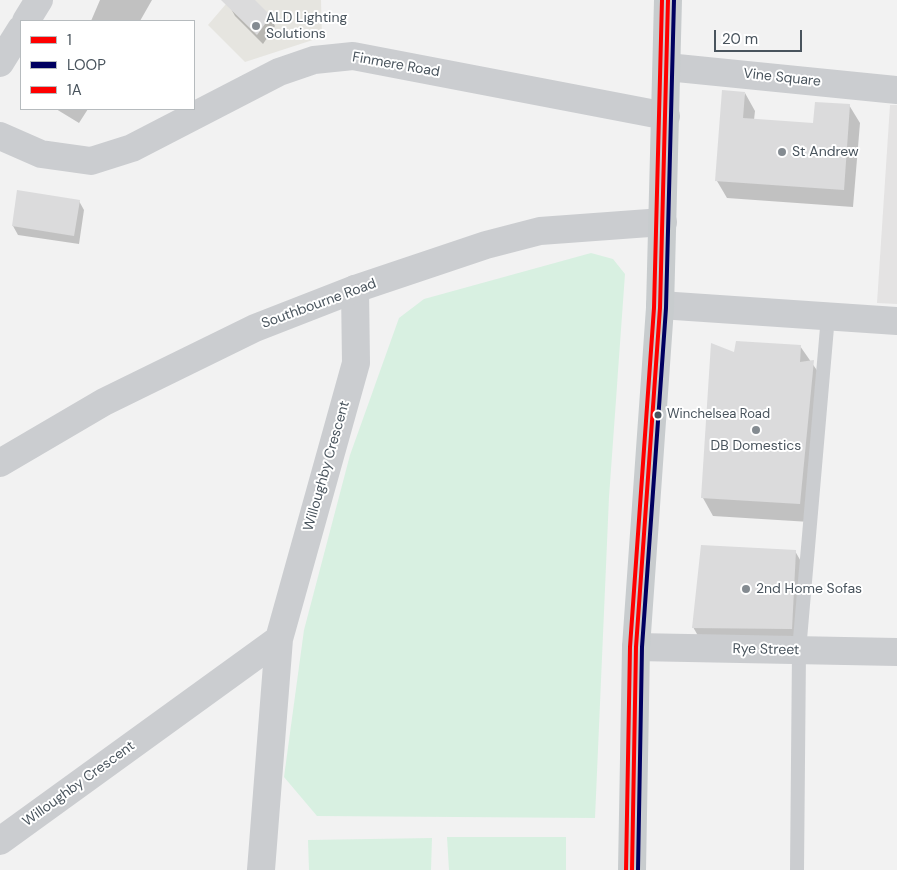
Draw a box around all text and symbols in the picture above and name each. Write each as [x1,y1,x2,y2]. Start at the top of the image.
place label: ALD Lighting Solutions [266,10,347,42]
legend [20,20,195,110]
marker: ALD Lighting Solutions [250,20,262,32]
scale bar [717,20,804,52]
text: 20 m [722,29,758,49]
text: 1 [67,30,72,50]
street label: Finmere Road [351,49,441,81]
text: LOOP [67,55,106,75]
street label: Vine Square [742,66,822,90]
text: 1A [67,80,82,100]
place label: St Andrew [792,144,859,160]
marker: St Andrew [776,146,788,158]
street label: Southbourne Road [259,275,379,333]
street label: Willoughby Crescent [300,399,354,533]
place label: Winchelsea Road [667,407,770,423]
marker: Winchelsea Road [653,410,663,420]
marker: DB Domestics [750,424,762,436]
place label: DB Domestics [711,438,801,454]
place label: 2nd Home Sofas [756,581,862,597]
marker: 2nd Home Sofas [740,583,752,595]
street label: Rye Street [732,641,800,659]
street label: Willoughby Crescent [20,738,138,830]

